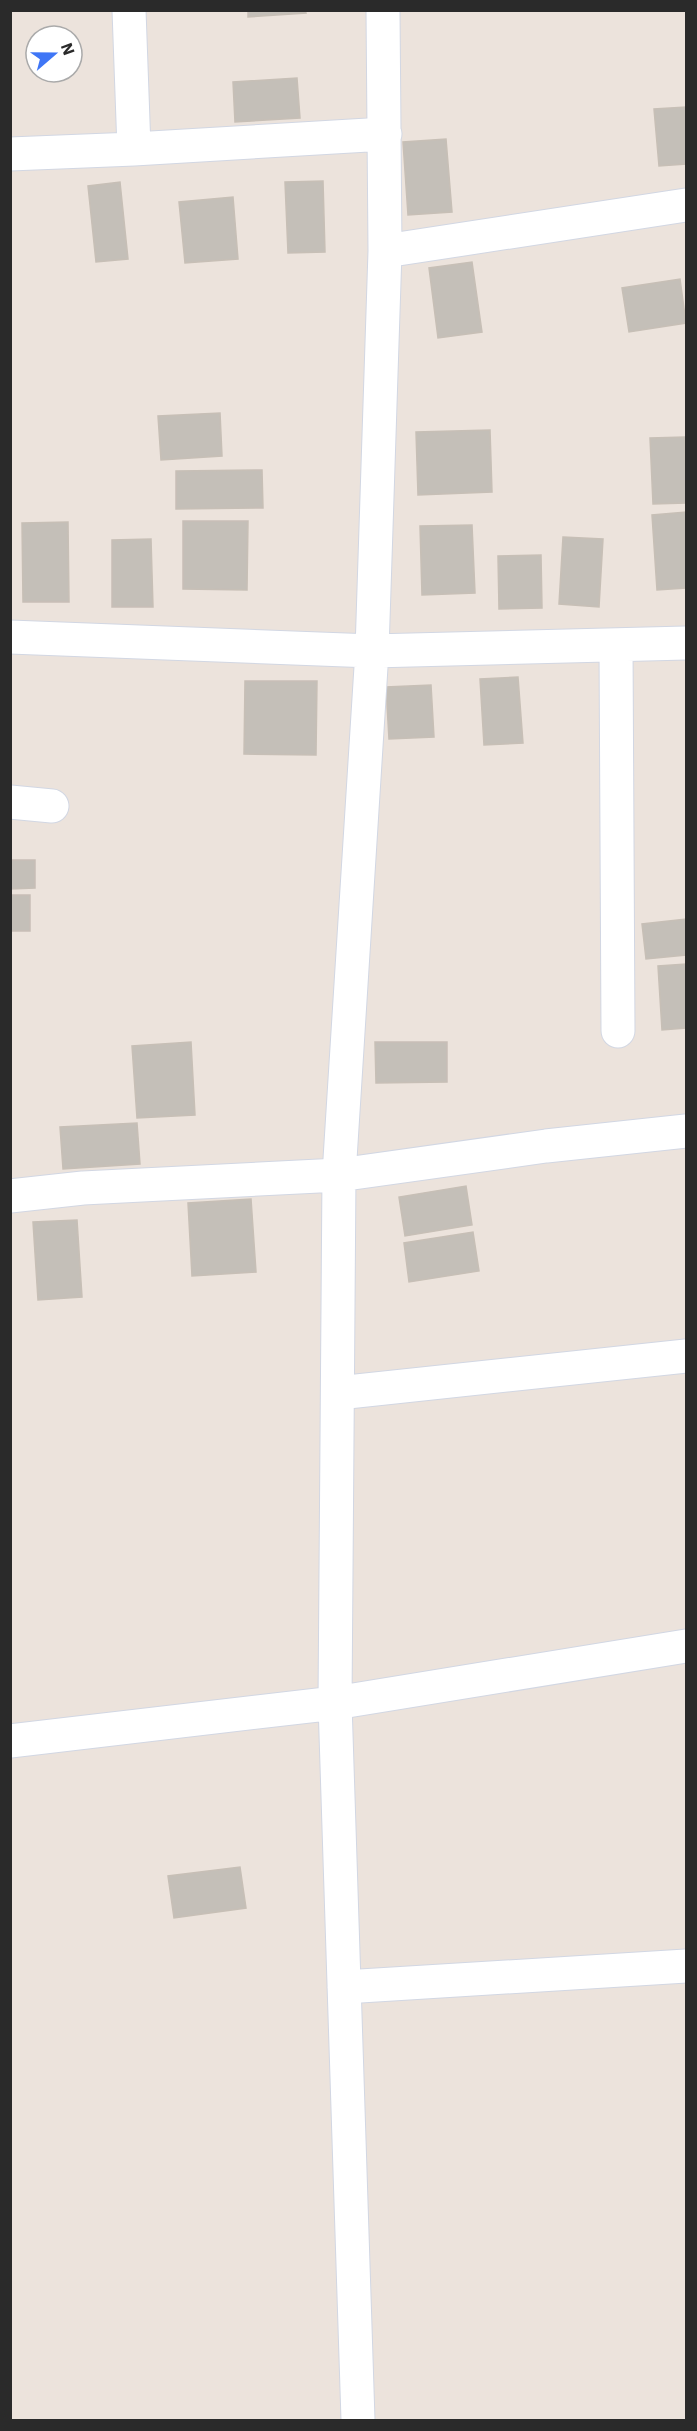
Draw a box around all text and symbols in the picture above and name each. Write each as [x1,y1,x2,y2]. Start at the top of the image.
north arrow [24,24,84,84]
text: N [57,40,79,58]

